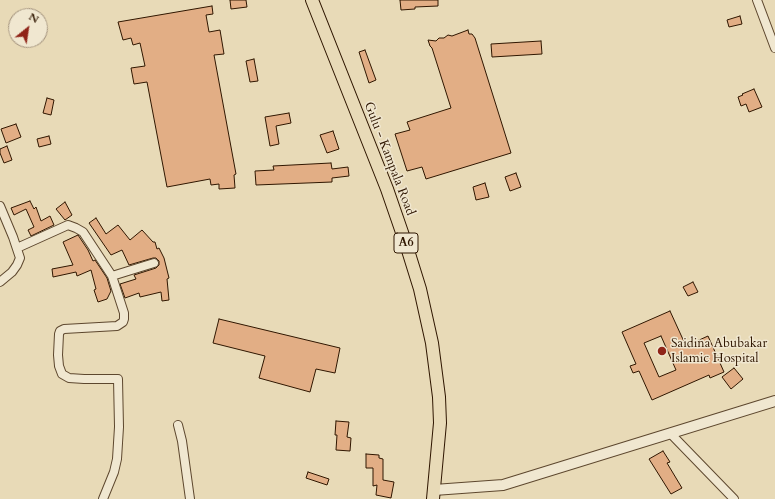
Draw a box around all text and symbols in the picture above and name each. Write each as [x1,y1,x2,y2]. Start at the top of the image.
north arrow [8,8,48,48]
text: N [26,9,42,27]
street label: Gulu - Kampala Road [360,100,418,218]
road number: A6 [394,233,418,253]
place label: Saidina Abubakar Islamic Hospital [671,336,767,367]
marker: Saidina Abubakar Islamic Hospital [656,345,668,357]

